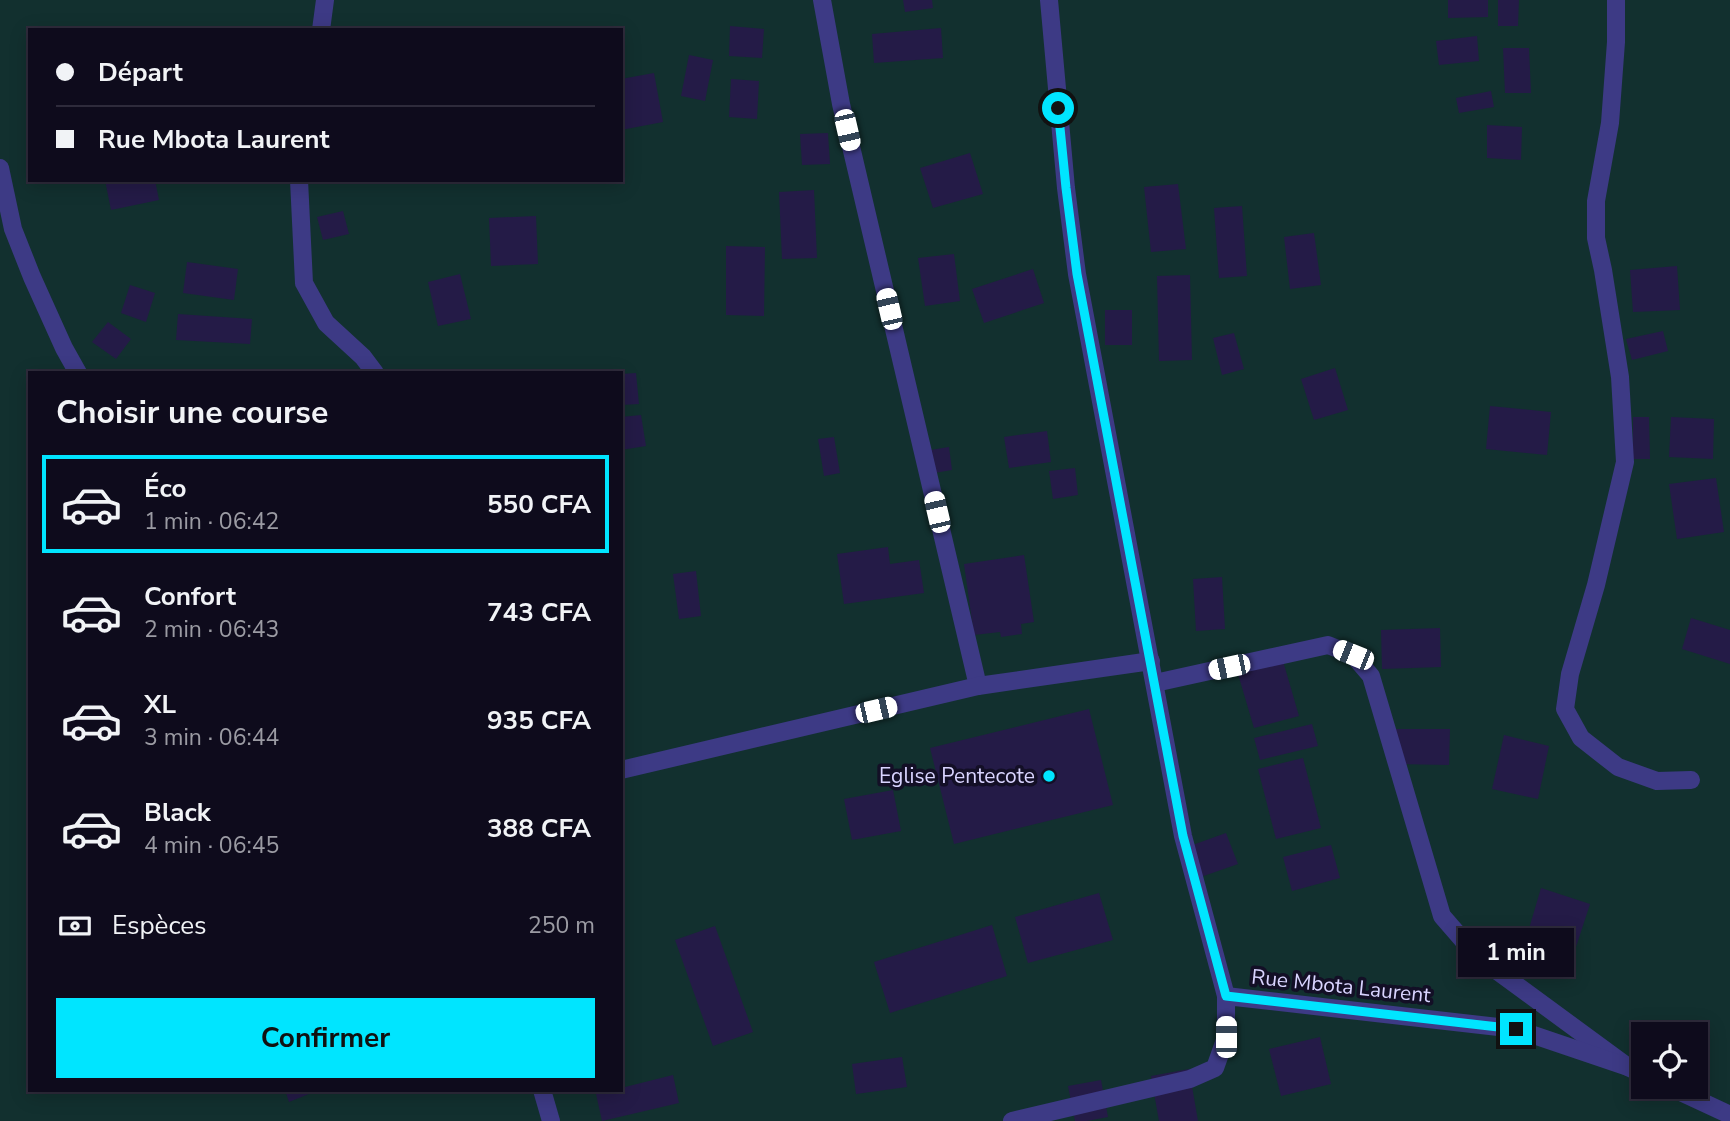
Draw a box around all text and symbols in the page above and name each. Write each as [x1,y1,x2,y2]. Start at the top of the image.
text: Départ [98,55,183,90]
route start [1042,92,1074,124]
car [833,107,862,153]
text: Rue Mbota Laurent [98,122,329,157]
car [875,286,904,332]
text: Choisir une course [56,391,328,434]
text: Éco [144,471,186,506]
icon: car [60,473,123,536]
text: 550 CFA [487,487,591,522]
car [923,489,952,535]
text: 1 min · 06:42 [144,506,279,537]
text: Confort [144,579,236,614]
icon: car [60,581,123,644]
text: 743 CFA [487,595,591,630]
text: 2 min · 06:43 [144,614,279,645]
car [1330,637,1377,673]
car [1207,652,1252,682]
text: XL [144,687,176,722]
icon: car [60,689,123,752]
car [854,695,899,725]
text: 935 CFA [487,703,591,738]
text: 3 min · 06:44 [144,722,279,753]
place label: Eglise Pentecote [879,762,1035,790]
marker: Eglise Pentecote [1041,768,1057,784]
text: Black [144,795,211,830]
icon: car [60,797,123,860]
text: 388 CFA [487,811,591,846]
text: 4 min · 06:45 [144,830,279,861]
icon: cash [56,907,94,945]
text: Espèces [112,908,207,943]
text: 250 m [528,910,595,941]
callout: 1 min [1458,928,1574,976]
text: 1 min [1486,937,1546,968]
street label: Rue Mbota Laurent [1250,963,1433,1009]
button: Confirmer [56,998,595,1078]
route end [1500,1013,1532,1045]
car [1216,1016,1237,1058]
map controls [1631,1022,1708,1099]
button: locate [1631,1022,1708,1099]

